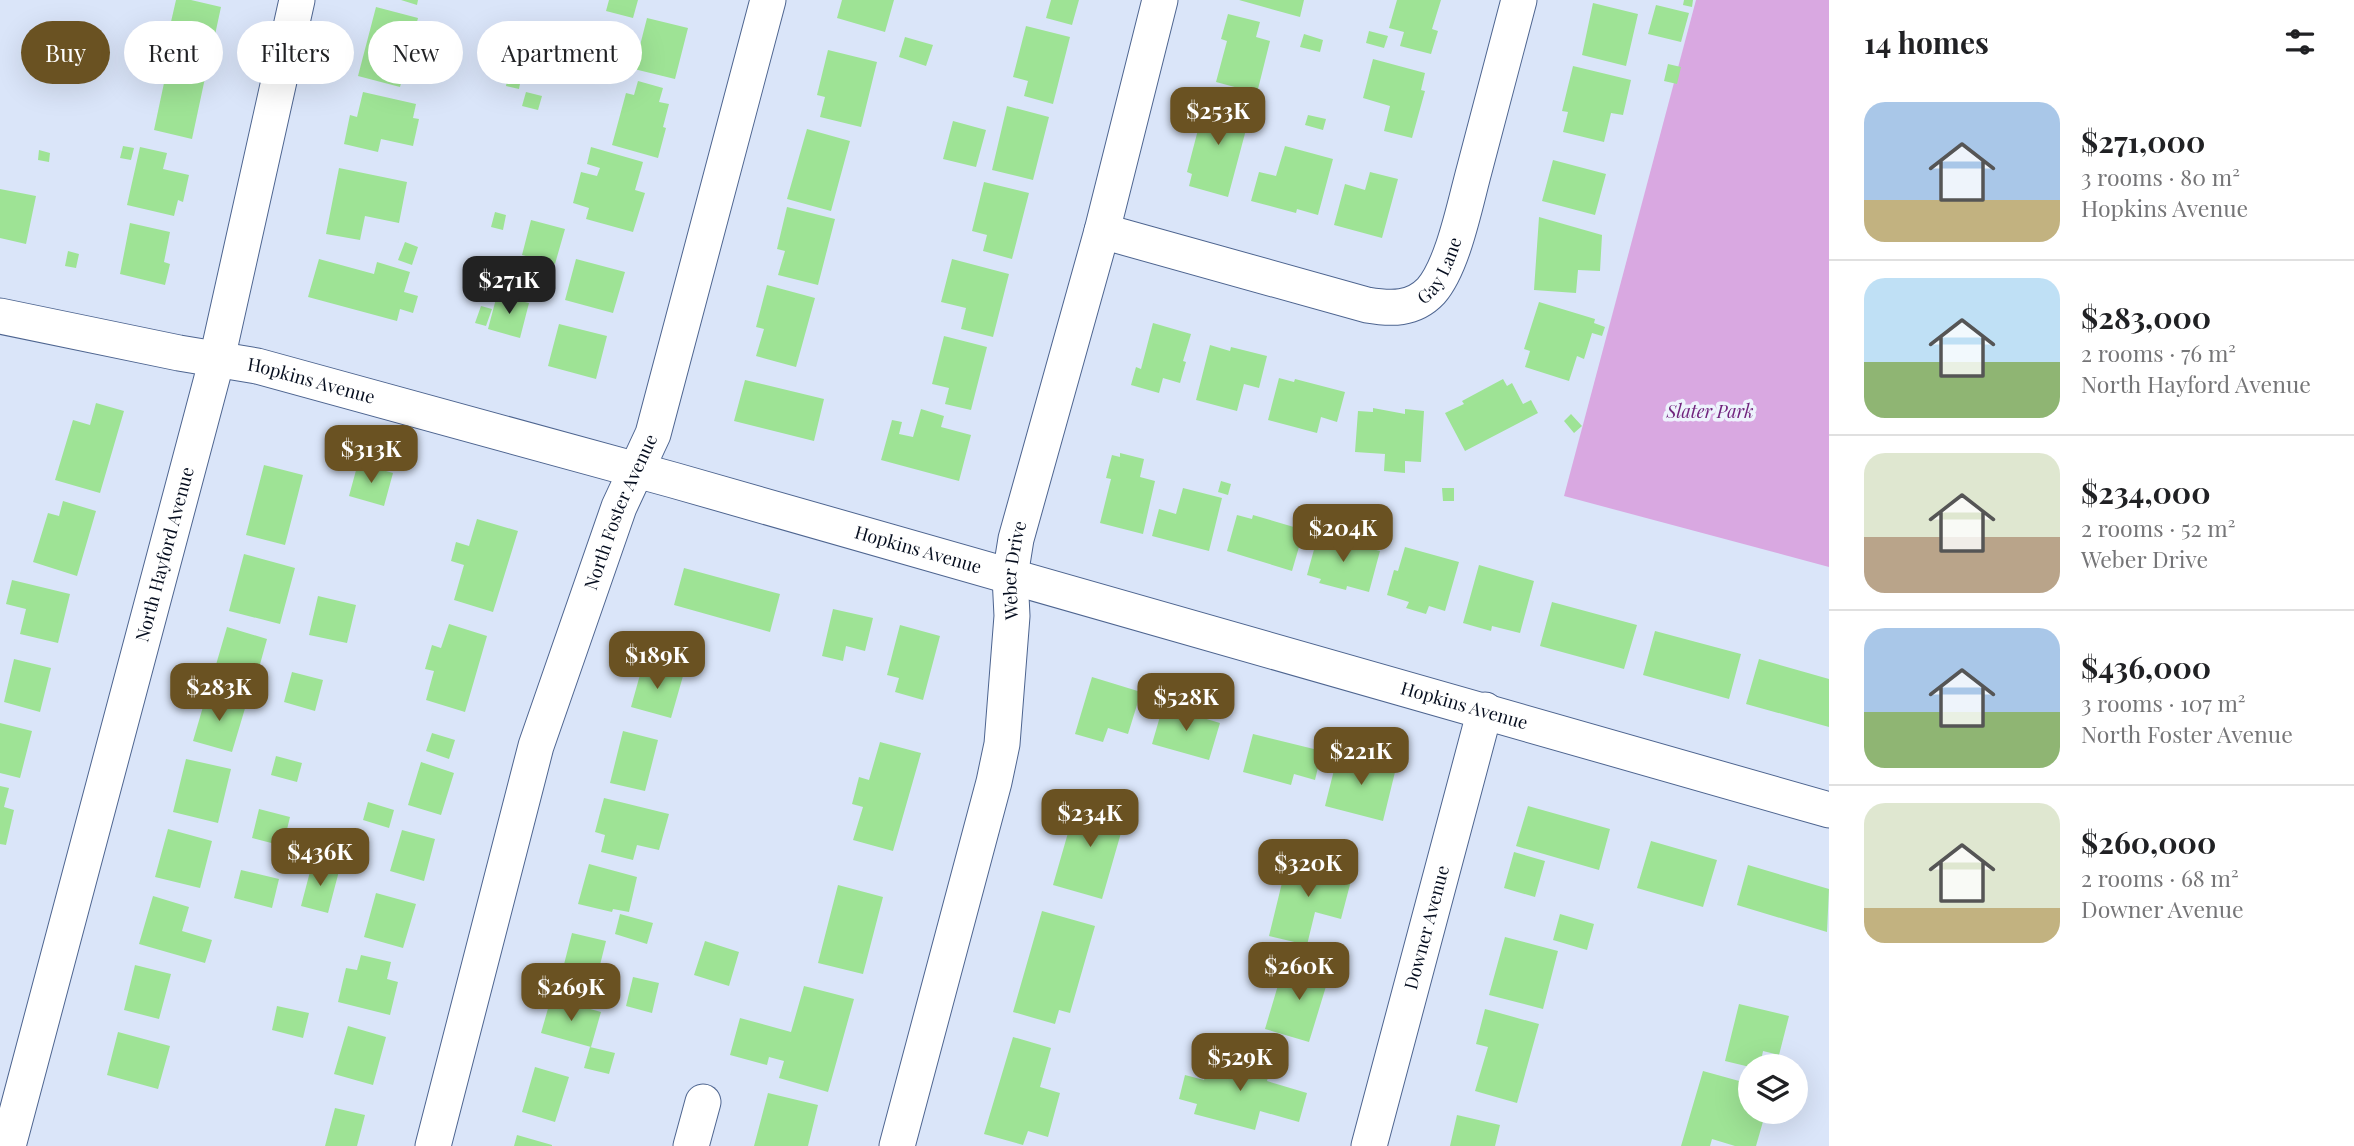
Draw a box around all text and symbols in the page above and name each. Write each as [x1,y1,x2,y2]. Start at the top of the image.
chip: Buy [21,21,110,84]
chip: Rent [124,21,223,84]
chip: Filters [237,21,354,84]
chip: New [368,21,463,84]
chip: Apartment [477,21,642,84]
text: 14 homes [1864,22,1989,62]
icon: filters [2281,23,2319,61]
pin: $253K [1169,88,1267,147]
text: $253K [1186,94,1250,125]
text: $271,000 [2081,121,2205,161]
icon: home [1920,130,2004,214]
text: 3 rooms · 80 m² [2081,161,2240,192]
text: Hopkins Avenue [2081,192,2248,223]
street label: Gay Lane [1412,234,1467,309]
pin: $271K [460,256,558,316]
text: $271K [479,263,539,294]
text: $283,000 [2081,297,2211,337]
icon: home [1920,306,2004,390]
text: 2 rooms · 76 m² [2081,337,2236,368]
street label: Hopkins Avenue [246,352,378,409]
text: North Hayford Avenue [2081,368,2311,399]
park label: Slater Park [1665,399,1754,423]
pin: $313K [322,426,420,485]
street label: North Foster Avenue [578,430,662,593]
text: $313K [341,432,401,463]
street label: North Hayford Avenue [129,464,199,644]
text: $234,000 [2081,472,2211,512]
icon: home [1920,481,2004,565]
pin: $204K [1294,504,1392,564]
text: $204K [1309,511,1377,542]
text: 2 rooms · 52 m² [2081,512,2235,543]
street label: Weber Drive [997,518,1032,621]
street label: Hopkins Avenue [852,519,985,578]
text: Weber Drive [2081,543,2208,574]
pin: $189K [608,632,706,691]
text: $189K [625,638,689,669]
text: $436,000 [2081,647,2211,687]
icon: home [1920,656,2004,740]
pin: $283K [170,664,268,723]
text: $283K [186,670,252,701]
pin: $528K [1137,674,1235,733]
street label: Hopkins Avenue [1398,675,1531,734]
text: $528K [1153,680,1219,711]
text: 3 rooms · 107 m² [2081,687,2246,718]
text: North Foster Avenue [2081,718,2293,749]
pin: $221K [1312,728,1410,787]
text: $221K [1330,734,1392,765]
pin: $234K [1041,790,1139,849]
text: $234K [1057,796,1123,827]
text: $260,000 [2081,822,2216,862]
pin: $436K [271,828,369,888]
icon: home [1920,831,2004,915]
text: $436K [287,835,353,866]
pin: $320K [1259,839,1357,899]
text: $320K [1274,846,1342,877]
text: 2 rooms · 68 m² [2081,862,2239,893]
street label: Downer Avenue [1398,863,1454,992]
text: Downer Avenue [2081,893,2244,924]
pin: $260K [1250,942,1348,1002]
text: $260K [1264,949,1334,980]
pin: $269K [522,964,620,1023]
text: $269K [537,970,605,1001]
pin: $529K [1191,1034,1289,1093]
text: $529K [1208,1040,1272,1071]
map controls [1738,1054,1808,1124]
button: layers [1738,1054,1808,1124]

